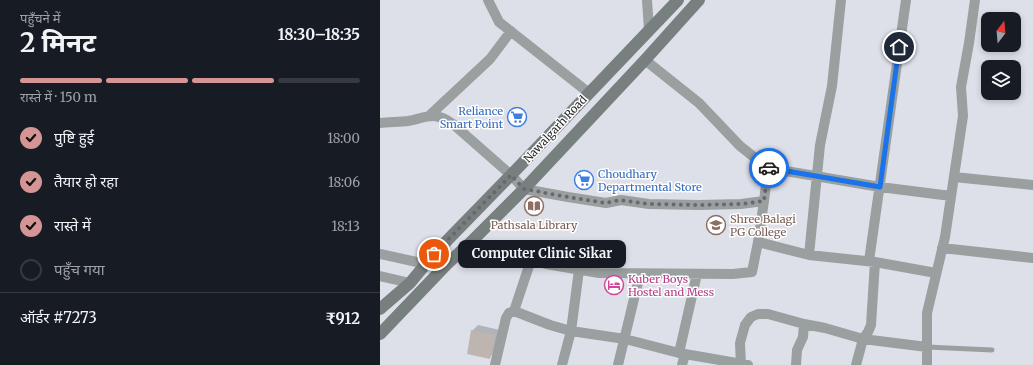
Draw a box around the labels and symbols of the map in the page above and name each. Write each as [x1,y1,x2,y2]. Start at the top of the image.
north arrow [981,12,1021,52]
pin [882,30,916,64]
street label: Nawalgarh Road [520,92,590,165]
place label: Reliance Smart Point [440,104,504,131]
supermarket icon: Reliance Smart Point [506,106,528,128]
courier [749,148,789,188]
place label: Choudhary Departmental Store [598,167,702,194]
supermarket icon: Choudhary Departmental Store [573,169,595,191]
library icon: Pathsala Library [523,195,545,217]
place label: Shree Balagi PG College [730,212,796,239]
school or university icon: Shree Balagi PG College [705,214,727,236]
place label: Pathsala Library [491,218,578,232]
pin [417,237,451,271]
callout: Computer Clinic Sikar [458,240,626,268]
place label: Kuber Boys Hostel and Mess [628,272,714,299]
hotel icon: Kuber Boys Hostel and Mess [603,274,625,296]

